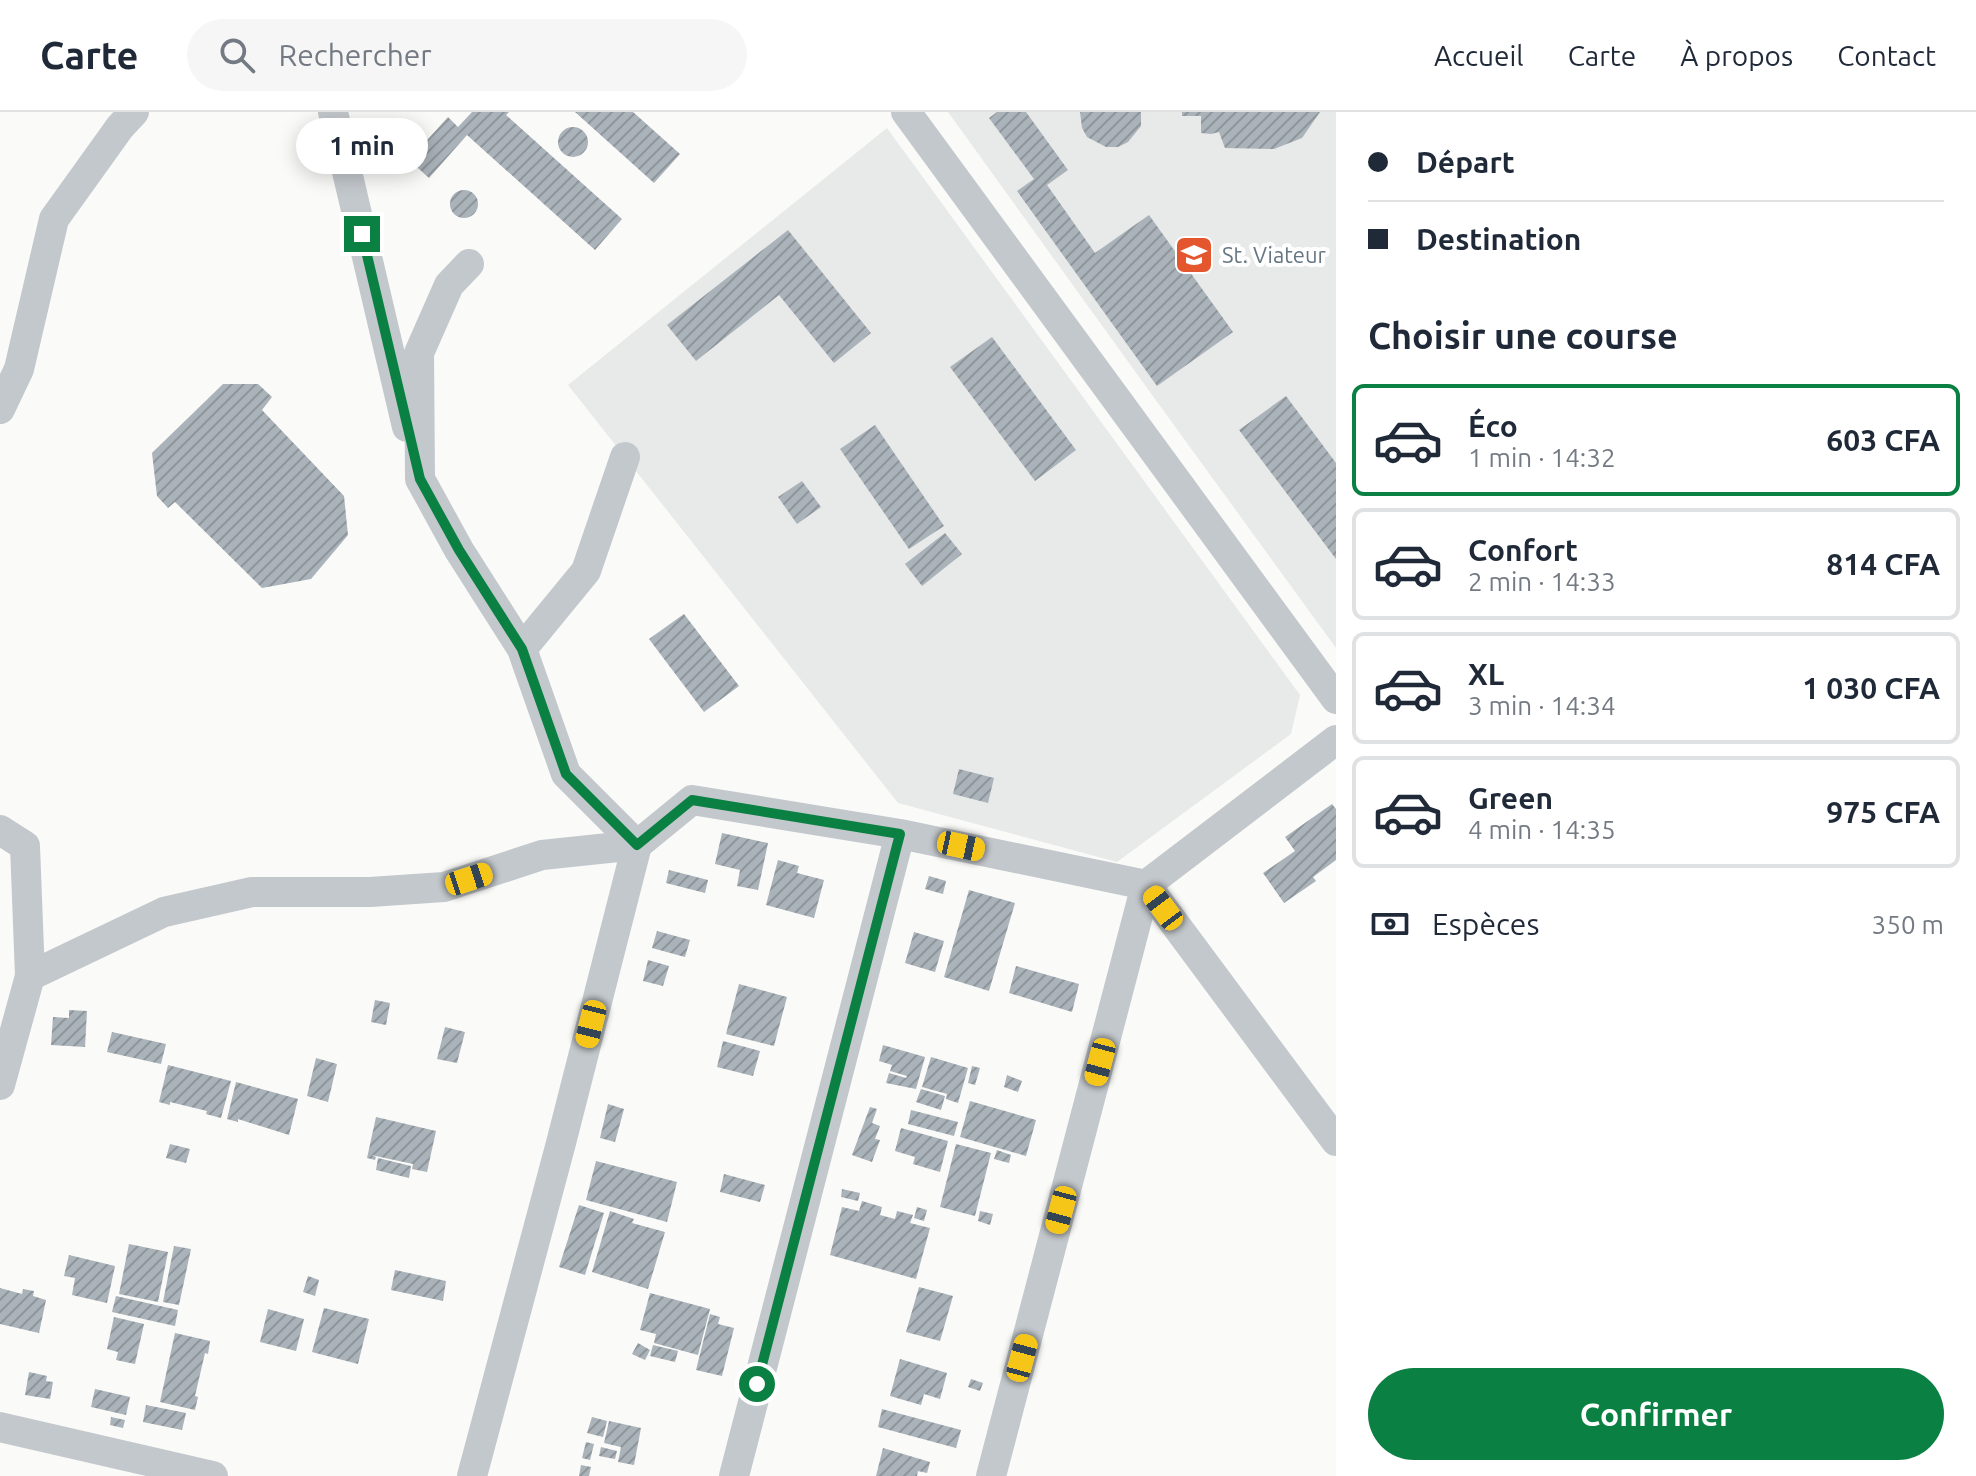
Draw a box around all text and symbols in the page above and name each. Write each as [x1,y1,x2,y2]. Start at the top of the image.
search box [187,19,747,91]
icon: search [215,33,259,77]
text: Carte [40,34,139,76]
text: Rechercher [279,38,432,72]
text: Accueil [1434,40,1524,71]
text: Carte [1568,40,1636,71]
text: À propos [1680,40,1793,71]
text: Contact [1837,40,1936,71]
callout: 1 min [296,118,428,174]
text: 1 min [329,131,395,160]
text: Départ [1416,145,1515,179]
route end [344,216,380,252]
text: Destination [1416,222,1581,256]
school or university icon: St. Viateur [1173,234,1215,276]
place label: St. Viateur [1222,242,1327,267]
text: Choisir une course [1368,315,1678,356]
icon: car [1372,404,1444,476]
text: Éco [1468,409,1518,443]
text: 603 CFA [1826,423,1940,457]
text: 1 min · 14:32 [1468,443,1616,472]
icon: car [1372,528,1444,600]
text: Confort [1468,533,1578,567]
text: 814 CFA [1826,547,1940,581]
text: 2 min · 14:33 [1468,567,1616,596]
icon: car [1372,652,1444,724]
text: XL [1468,657,1504,691]
text: 1 030 CFA [1802,671,1940,705]
text: 3 min · 14:34 [1468,691,1616,720]
icon: car [1372,776,1444,848]
text: Green [1468,781,1553,815]
text: 975 CFA [1826,795,1940,829]
text: 4 min · 14:35 [1468,815,1616,844]
car [935,829,987,863]
car [442,860,496,898]
car [1139,882,1187,934]
icon: cash [1368,902,1412,946]
text: Espèces [1432,907,1539,941]
text: 350 m [1872,910,1944,939]
car [574,998,608,1050]
car [1082,1036,1118,1088]
car [1043,1184,1079,1236]
car [1004,1332,1040,1384]
route start [739,1366,775,1402]
button: Confirmer [1368,1368,1944,1460]

